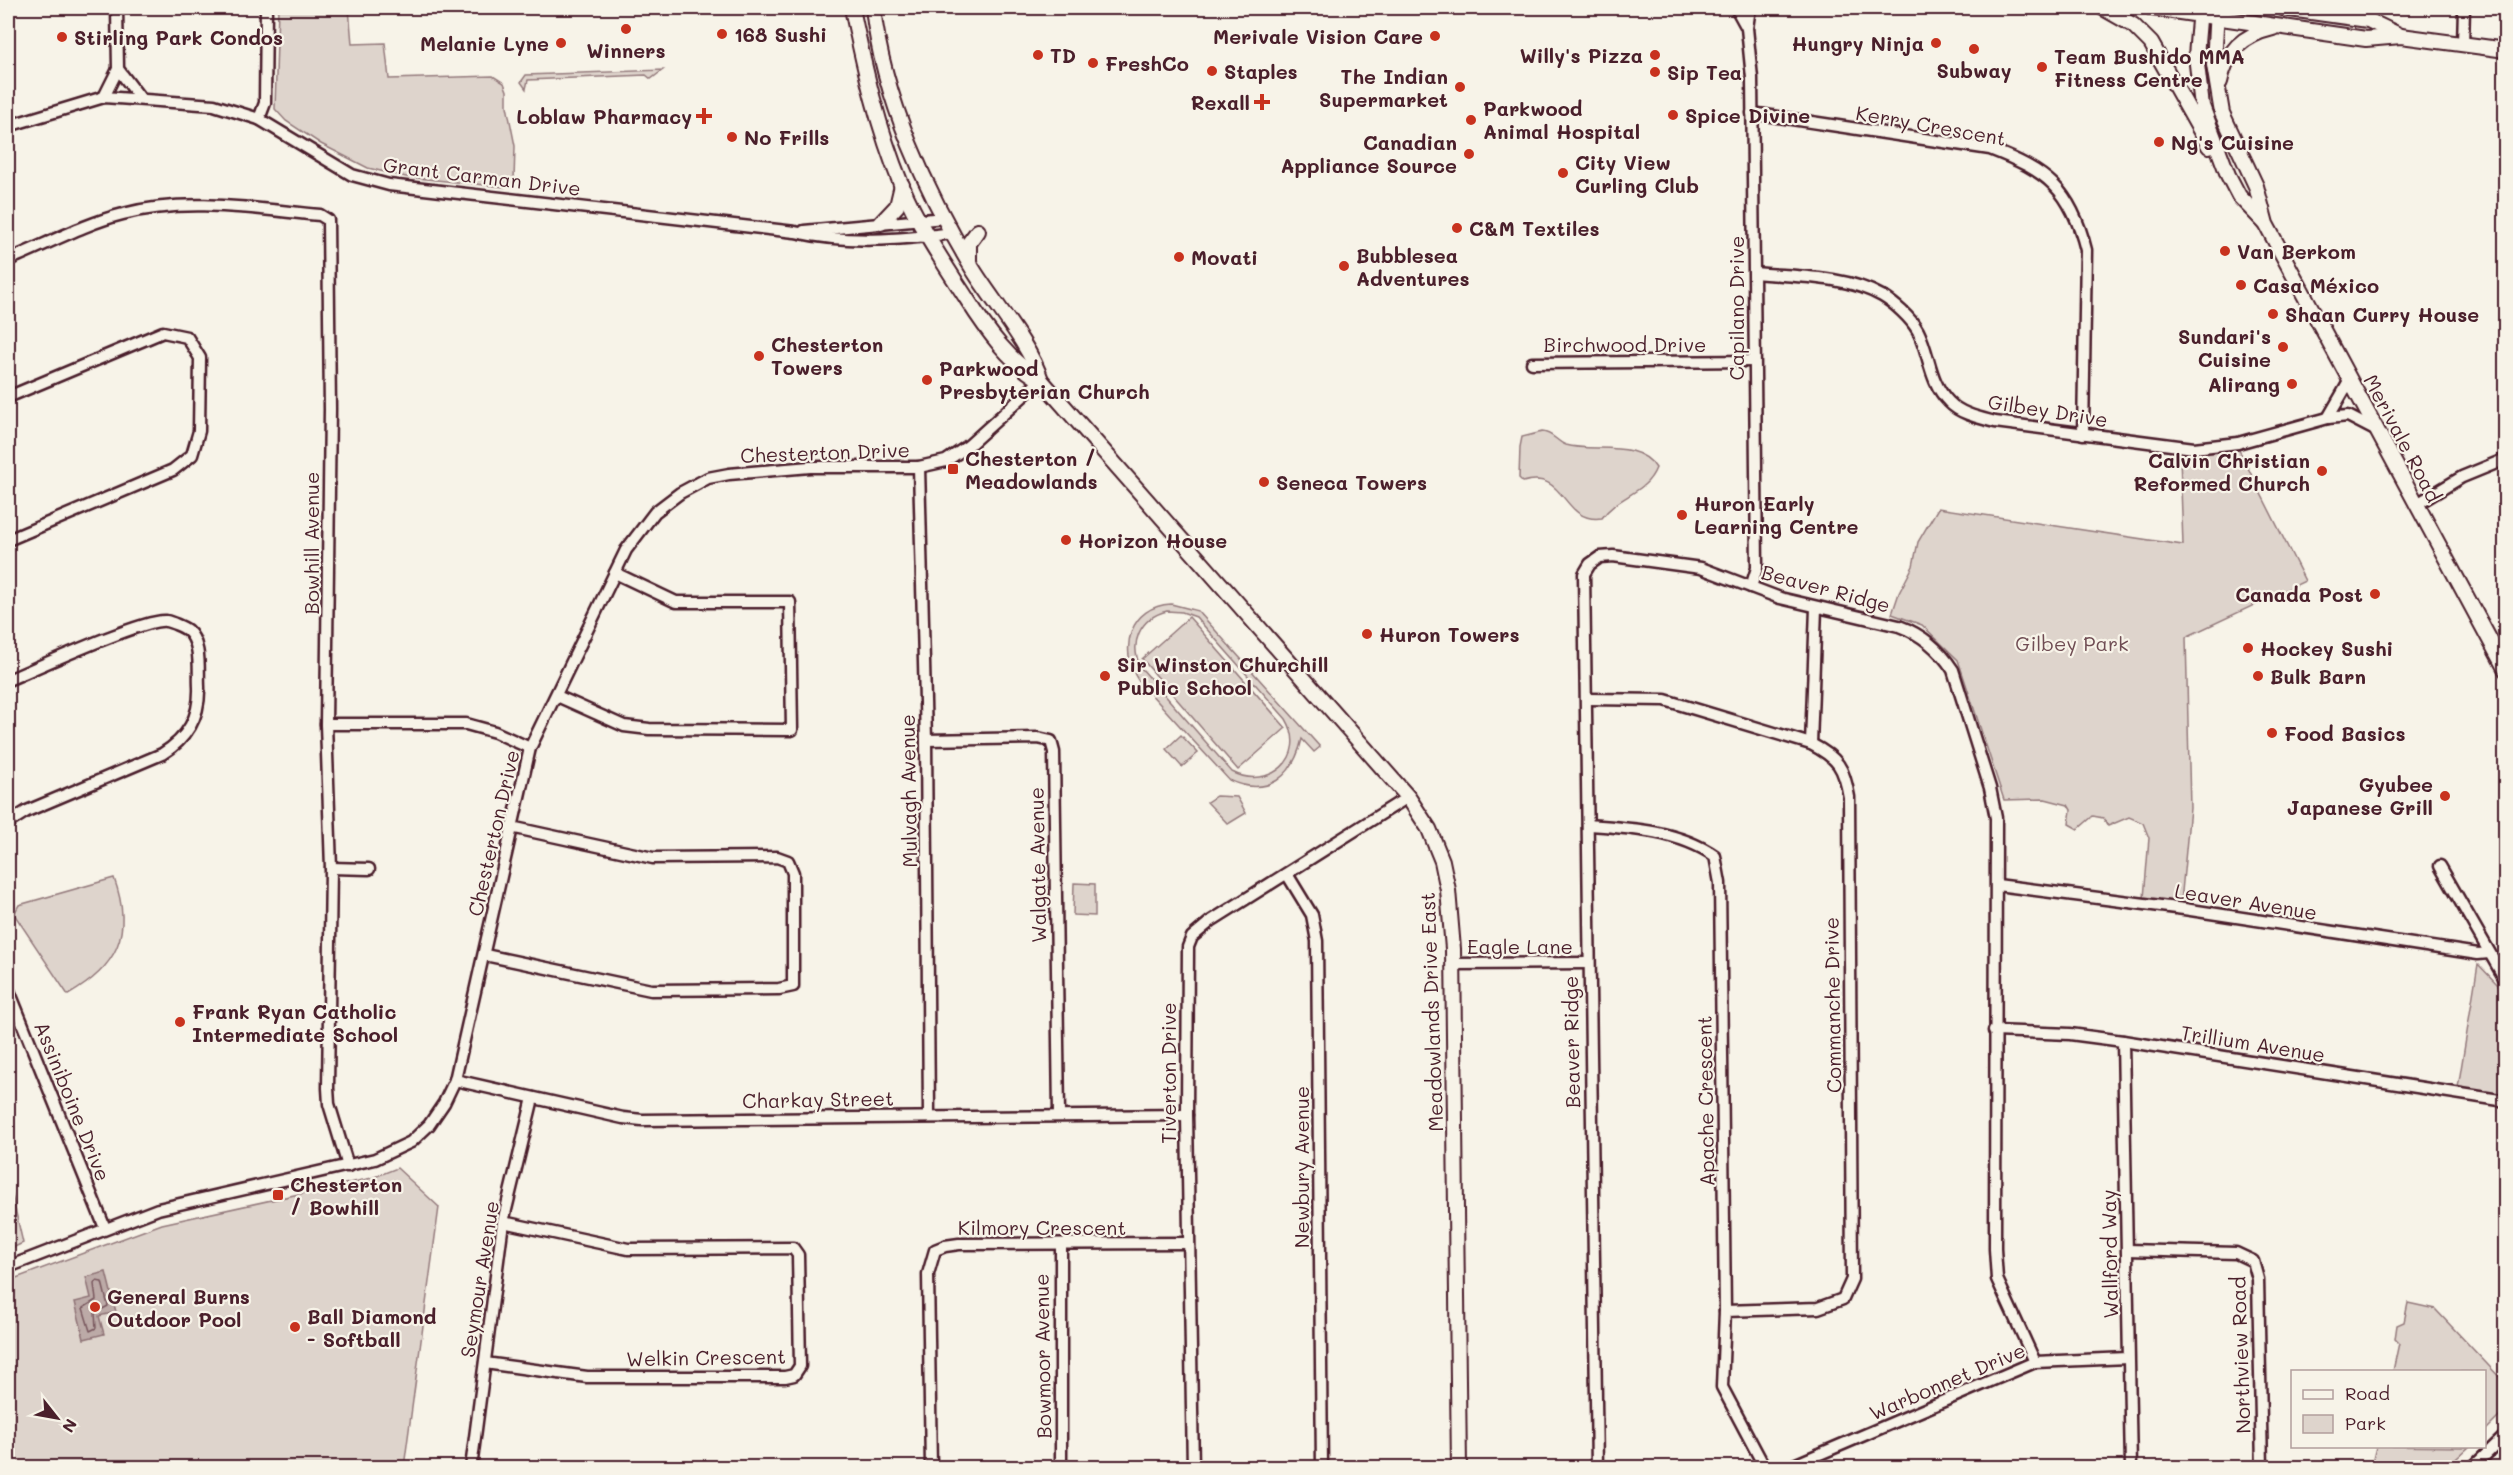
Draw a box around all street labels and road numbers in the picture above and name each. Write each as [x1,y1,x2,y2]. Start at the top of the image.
street label: Kerry Crescent [1854,99,2008,151]
street label: Grant Carman Drive [382,151,582,201]
street label: Capilano Drive [1723,236,1749,380]
street label: Birchwood Drive [1544,331,1706,357]
street label: Merivale Road [2358,370,2448,506]
street label: Gilbey Drive [1986,388,2110,432]
street label: Chesterton Drive [740,436,910,468]
street label: Bowhill Avenue [298,472,324,614]
street label: Beaver Ridge [1759,558,1893,618]
street label: Mulvagh Avenue [894,714,922,868]
street label: Chesterton Drive [461,747,525,919]
street label: Walgate Avenue [1023,787,1051,943]
street label: Leaver Avenue [2173,877,2319,925]
street label: Meadowlands Drive East [1414,892,1448,1132]
street label: Commanche Drive [1817,917,1847,1093]
street label: Eagle Lane [1467,933,1573,959]
street label: Beaver Ridge [1557,976,1585,1108]
street label: Tiverton Drive [1155,1002,1181,1144]
street label: Apache Crescent [1691,1015,1719,1187]
street label: Assiniboine Drive [29,1017,117,1185]
street label: Trillium Avenue [2179,1019,2327,1067]
street label: Charkay Street [742,1085,894,1113]
street label: Newbury Avenue [1288,1086,1314,1248]
street label: Wallford Way [2095,1189,2123,1319]
street label: Seymour Avenue [454,1199,504,1359]
street label: Kilmory Crescent [958,1214,1126,1240]
street label: Bowmoor Avenue [1028,1273,1056,1439]
street label: Northview Road [2224,1276,2256,1434]
street label: Warbonnet Drive [1865,1336,2029,1426]
street label: Welkin Crescent [626,1343,786,1371]

